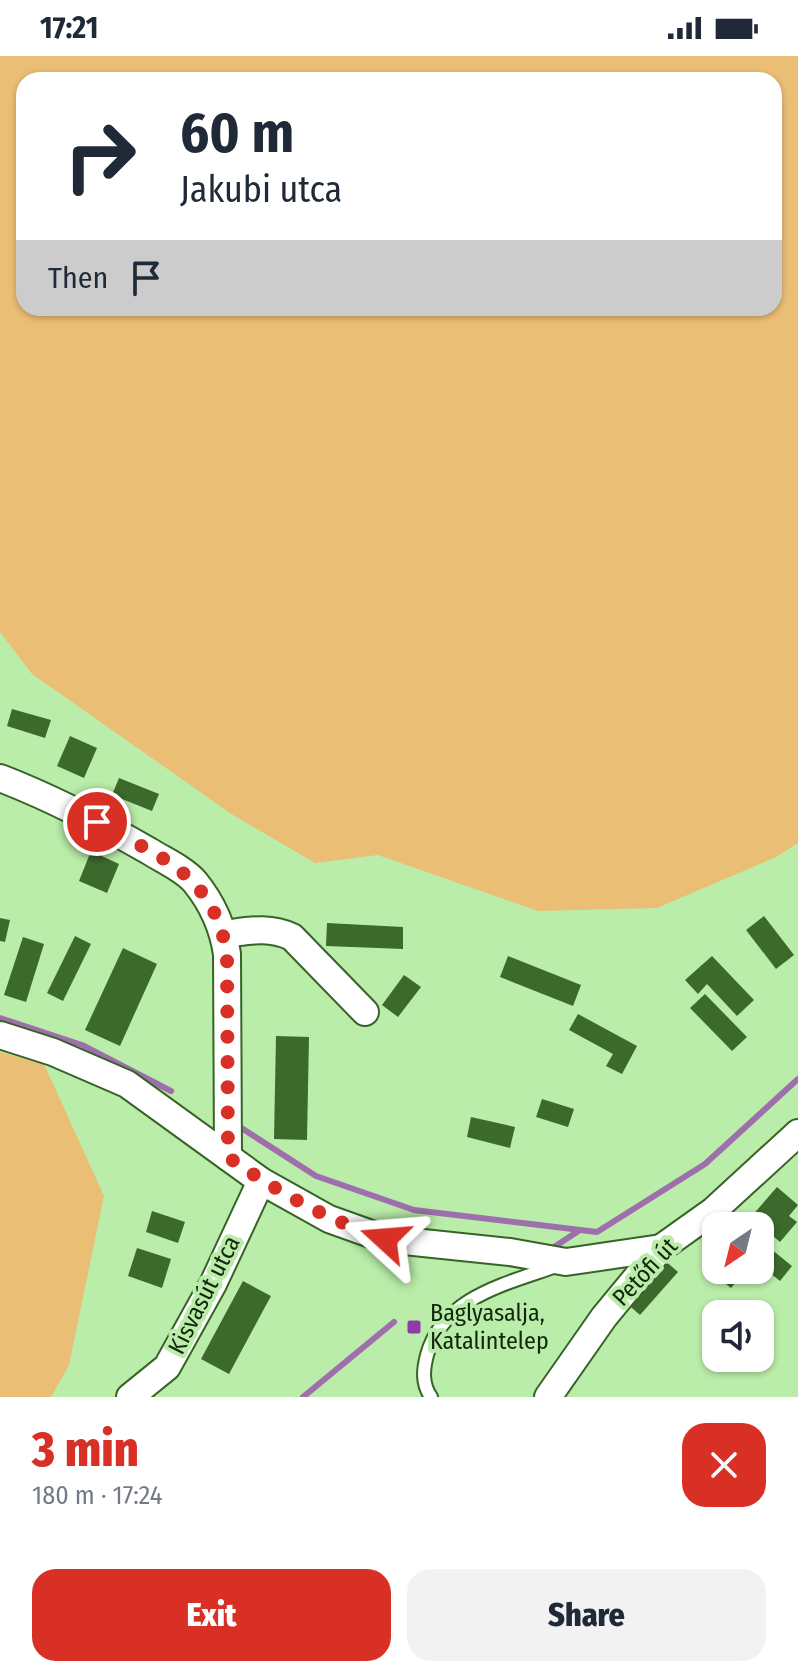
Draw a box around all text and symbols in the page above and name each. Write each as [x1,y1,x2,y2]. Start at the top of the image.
text: 17:21 [40,10,98,46]
text: 60 m [180,100,294,167]
icon: right [48,104,152,208]
text: Jakubi utca [180,168,342,212]
icon: arrive [124,256,168,300]
text: Then [48,260,108,296]
pin [63,788,131,856]
icon: arrive [75,800,119,844]
position arrow [343,1197,427,1281]
north arrow [702,1212,774,1284]
map controls [702,1212,774,1372]
street label: Kisvasút utca [162,1231,246,1359]
street label: Petőfi út [607,1232,683,1312]
place label: Baglyasalja, Katalintelep [430,1299,549,1355]
button: sound [702,1300,774,1372]
marker: Baglyasalja, Katalintelep [405,1318,423,1336]
text: 3 min [32,1421,139,1479]
button: close [682,1423,766,1507]
text: 180 m · 17:24 [32,1480,162,1511]
button: Exit [32,1569,391,1661]
button: Share [407,1569,766,1661]

